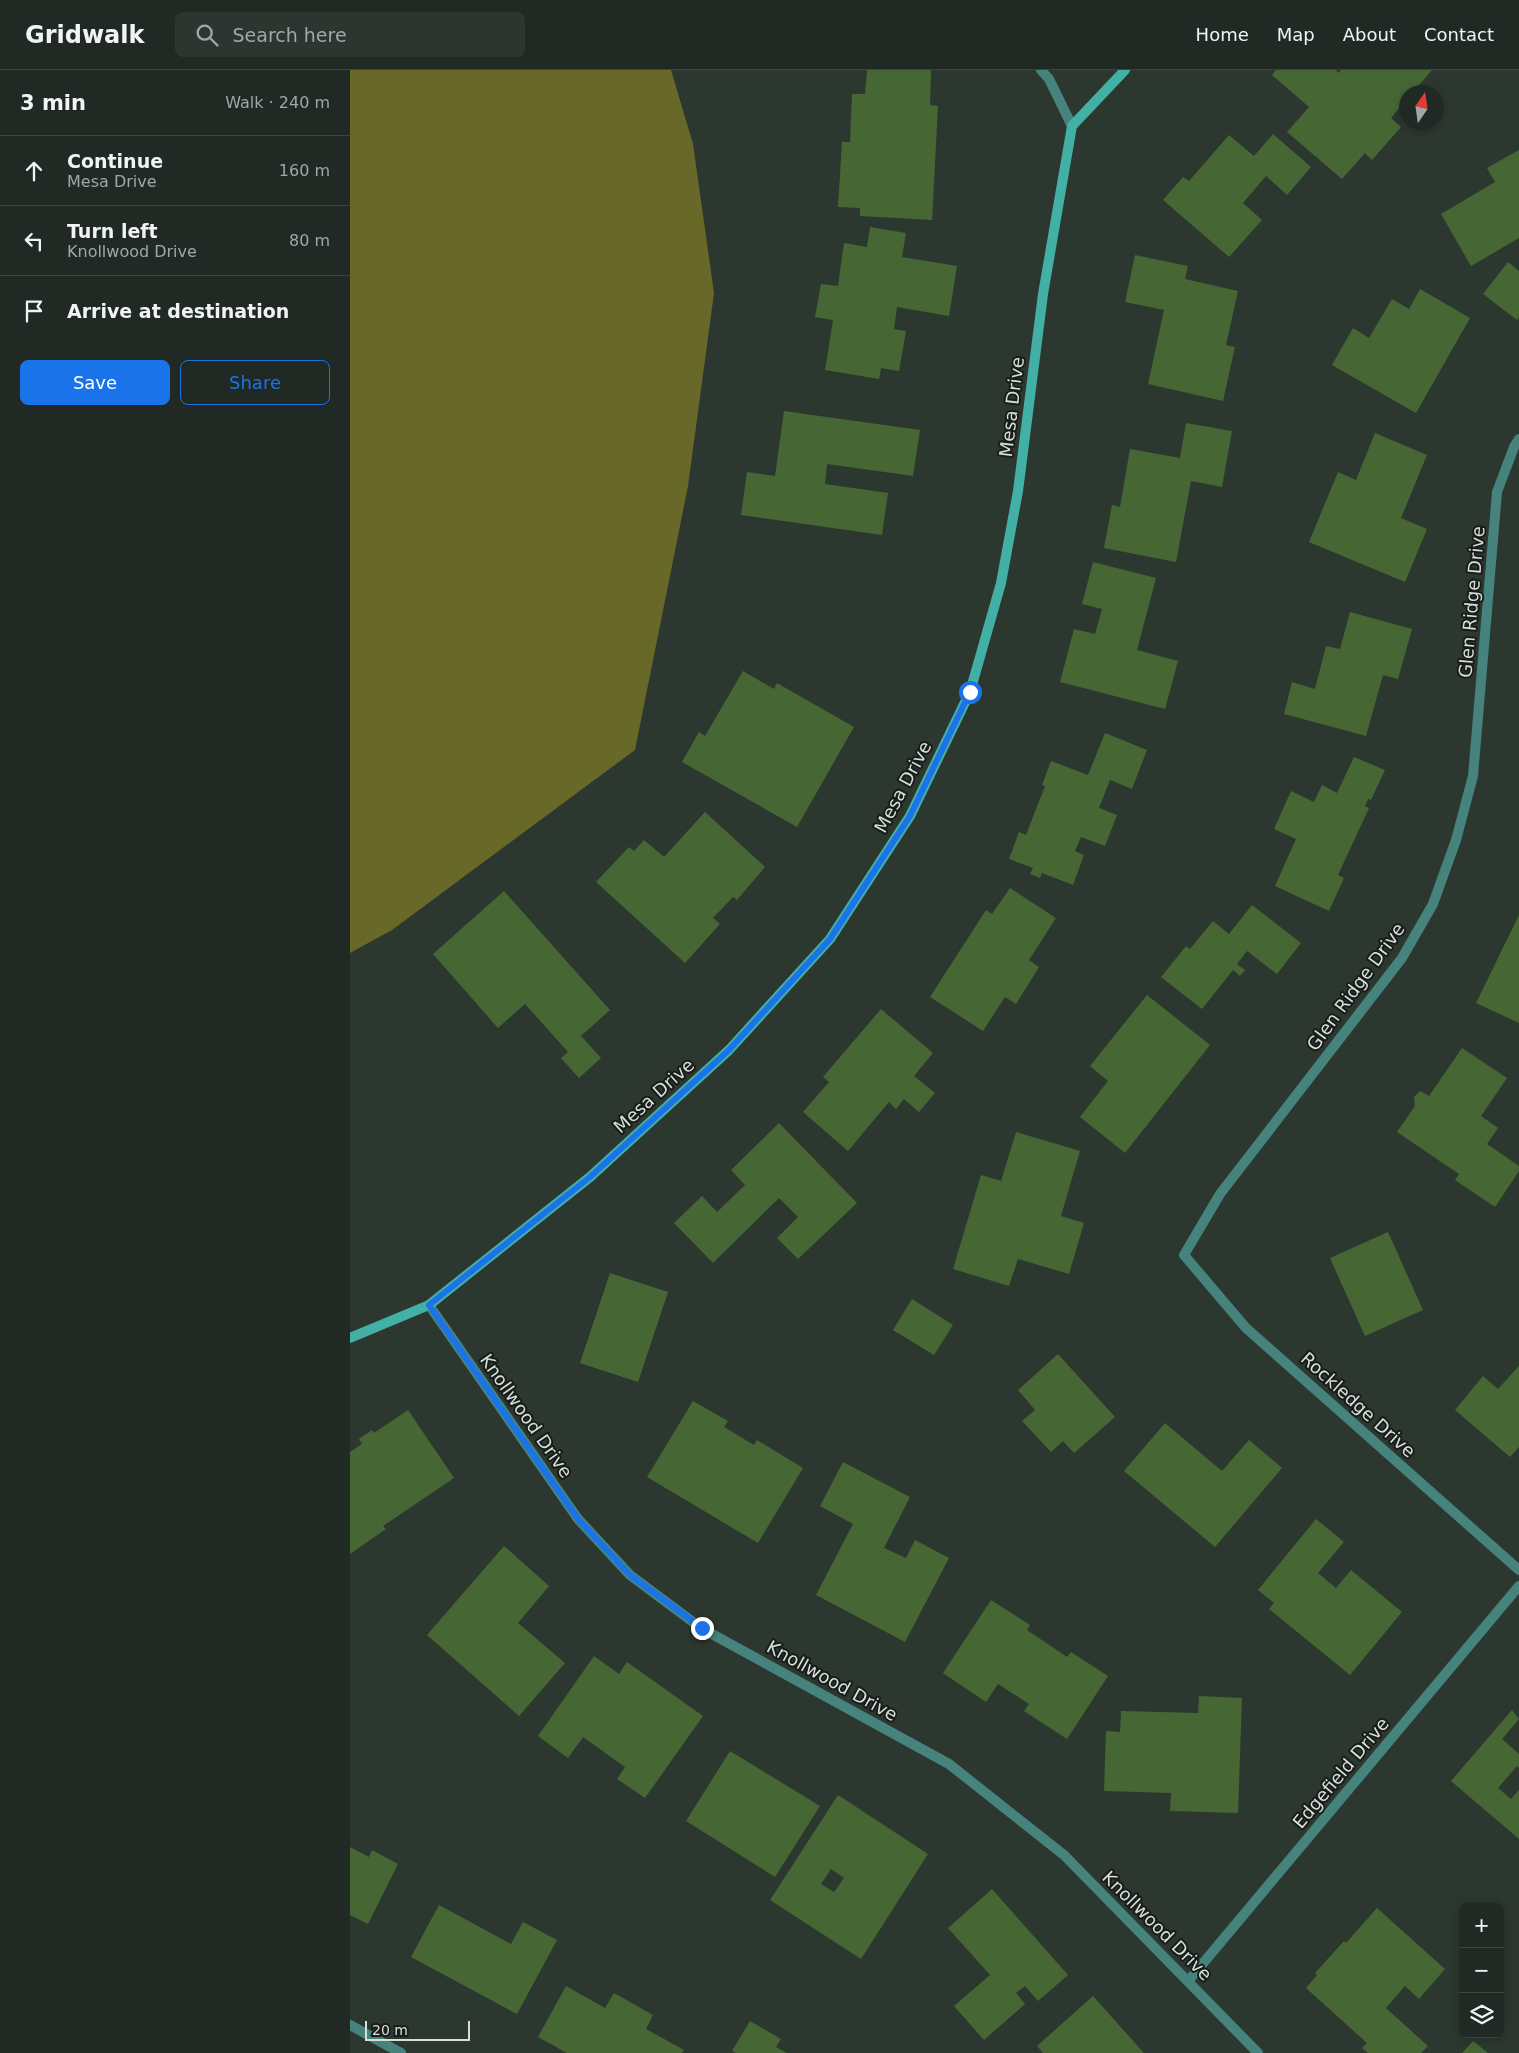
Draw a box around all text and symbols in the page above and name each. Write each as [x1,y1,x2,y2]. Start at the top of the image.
search box [175,12,525,57]
text: Gridwalk [25,21,145,49]
icon: search [193,21,221,49]
text: Search here [233,24,347,46]
text: Home [1196,24,1249,45]
text: Map [1277,24,1315,45]
text: About [1343,24,1396,45]
text: Contact [1424,24,1494,45]
north arrow [1399,85,1444,130]
text: 3 min [20,91,86,115]
text: Walk · 240 m [225,93,330,112]
text: Continue [67,150,163,172]
icon: ahead [20,157,48,185]
text: 160 m [279,161,330,180]
text: Mesa Drive [67,172,157,191]
text: Turn left [67,220,158,242]
icon: left [20,227,48,255]
text: 80 m [289,231,330,250]
text: Knollwood Drive [67,242,197,261]
icon: arrive [20,297,48,325]
text: Arrive at destination [67,300,289,322]
street label: Mesa Drive [995,356,1028,458]
button: Save [20,360,170,405]
button: Share [180,360,330,405]
street label: Glen Ridge Drive [1454,525,1489,679]
route start [959,681,982,704]
street label: Mesa Drive [870,737,935,836]
street label: Glen Ridge Drive [1302,919,1409,1054]
street label: Mesa Drive [609,1054,698,1137]
street label: Rockledge Drive [1297,1348,1420,1462]
street label: Knollwood Drive [476,1350,577,1482]
route end [691,1617,714,1640]
street label: Knollwood Drive [763,1636,901,1725]
street label: Edgefield Drive [1288,1713,1393,1832]
street label: Knollwood Drive [1098,1867,1216,1985]
map controls [1459,1903,1504,2038]
button: + [1459,1903,1504,1948]
button: − [1459,1948,1504,1993]
button: layers [1459,1993,1504,2038]
scale bar [365,2018,470,2041]
text: 20 m [372,2022,408,2038]

